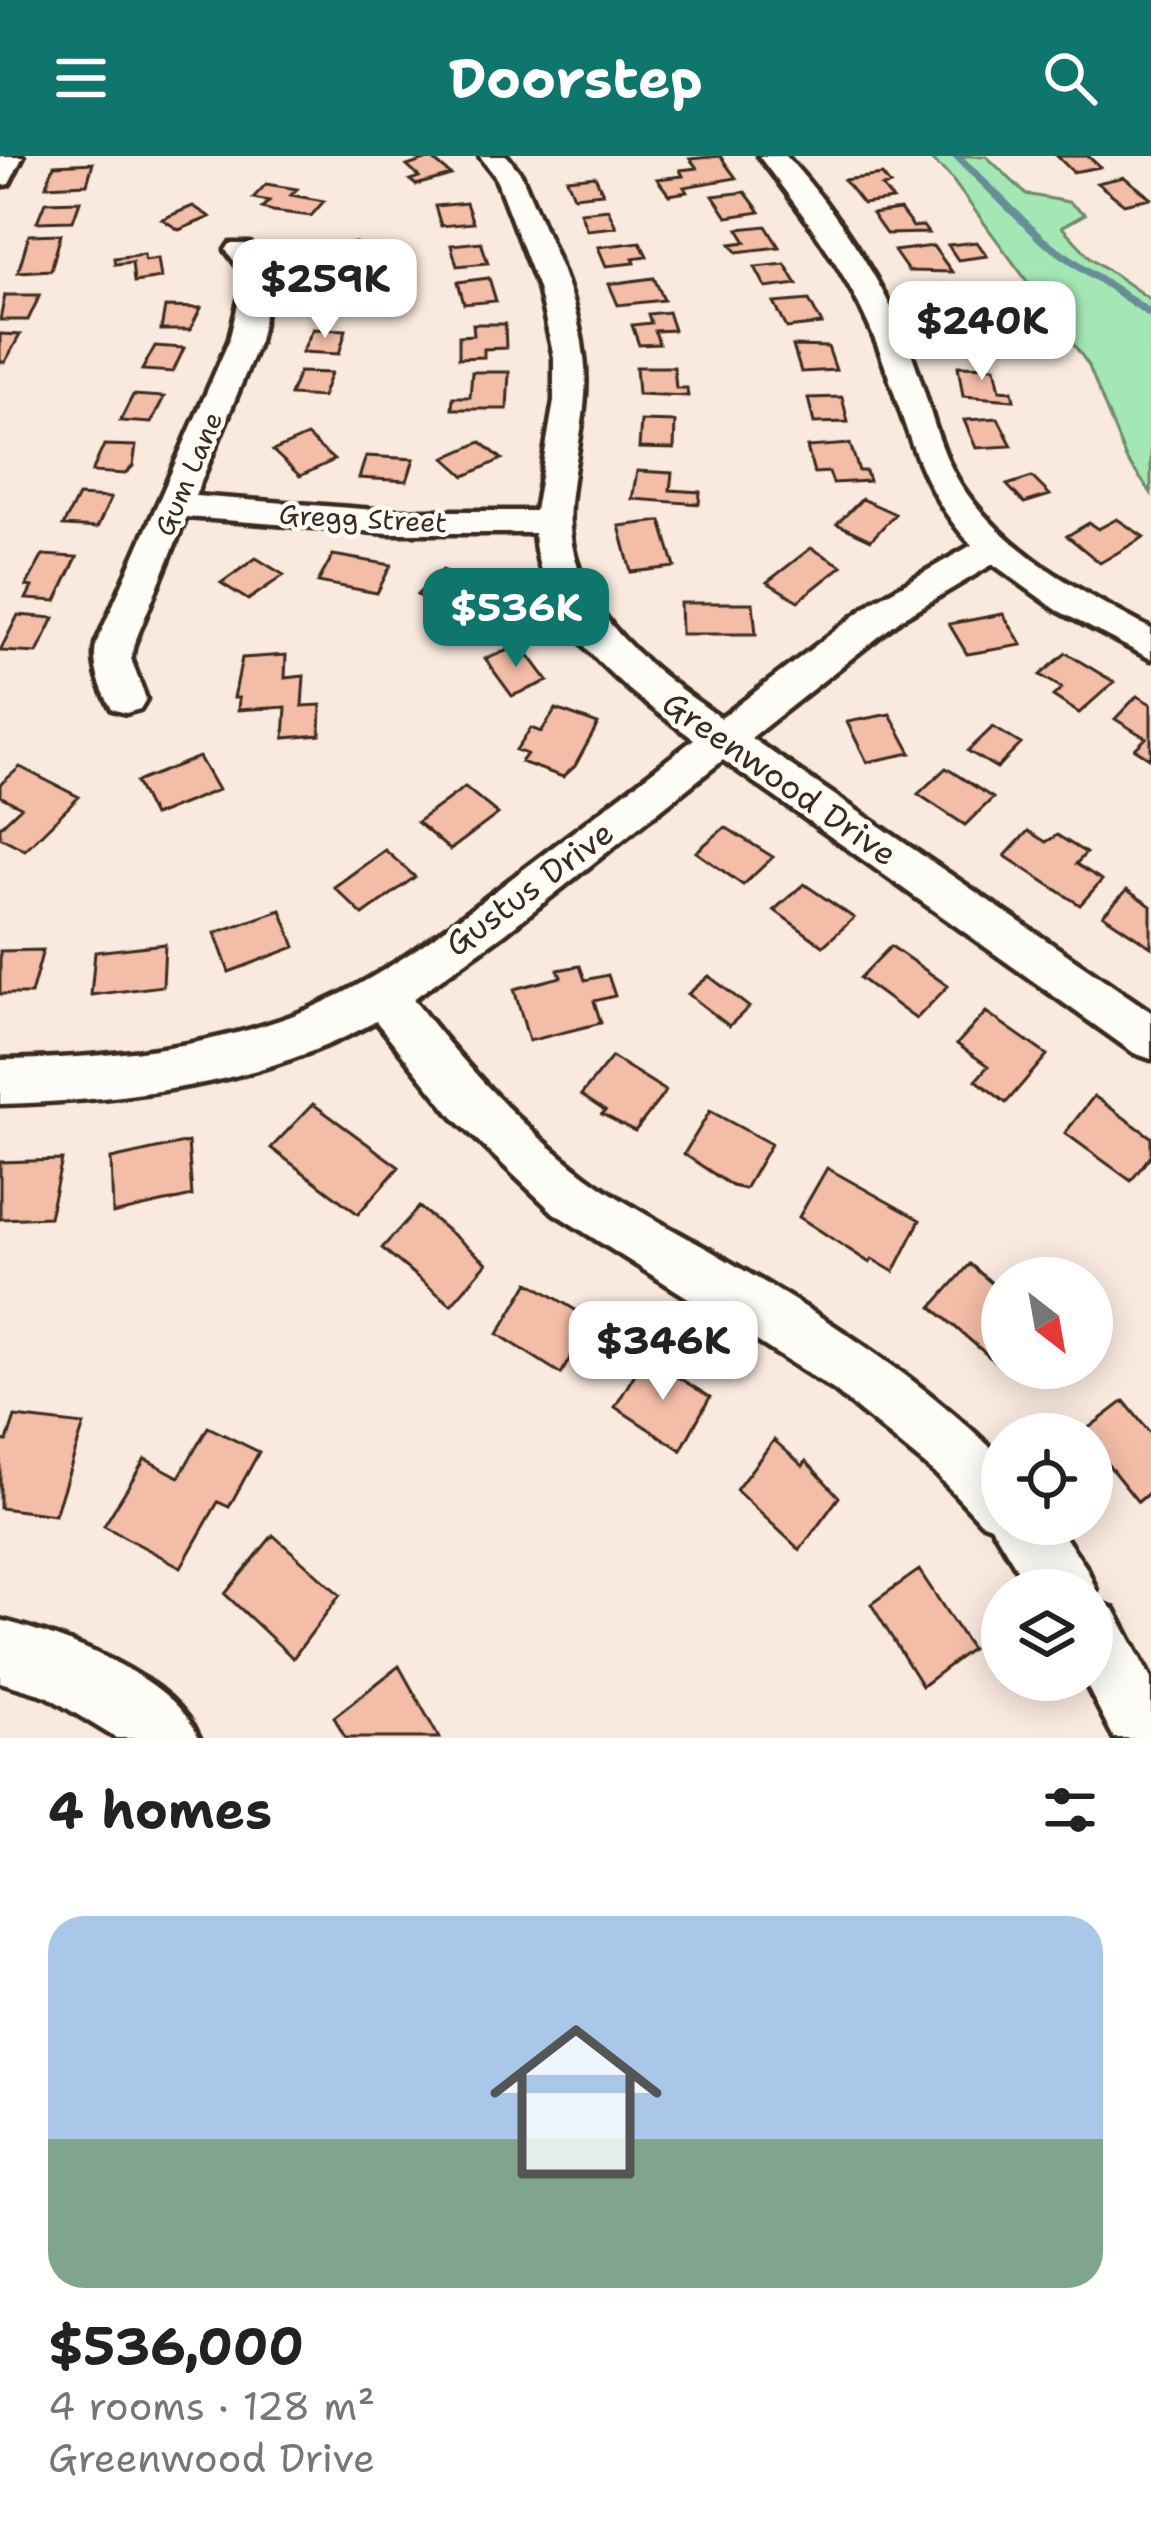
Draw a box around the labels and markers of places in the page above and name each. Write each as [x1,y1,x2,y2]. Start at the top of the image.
pin: $259K [241,239,409,341]
pin: $240K [898,281,1066,383]
pin: $536K [432,568,600,670]
pin: $346K [579,1301,747,1403]

